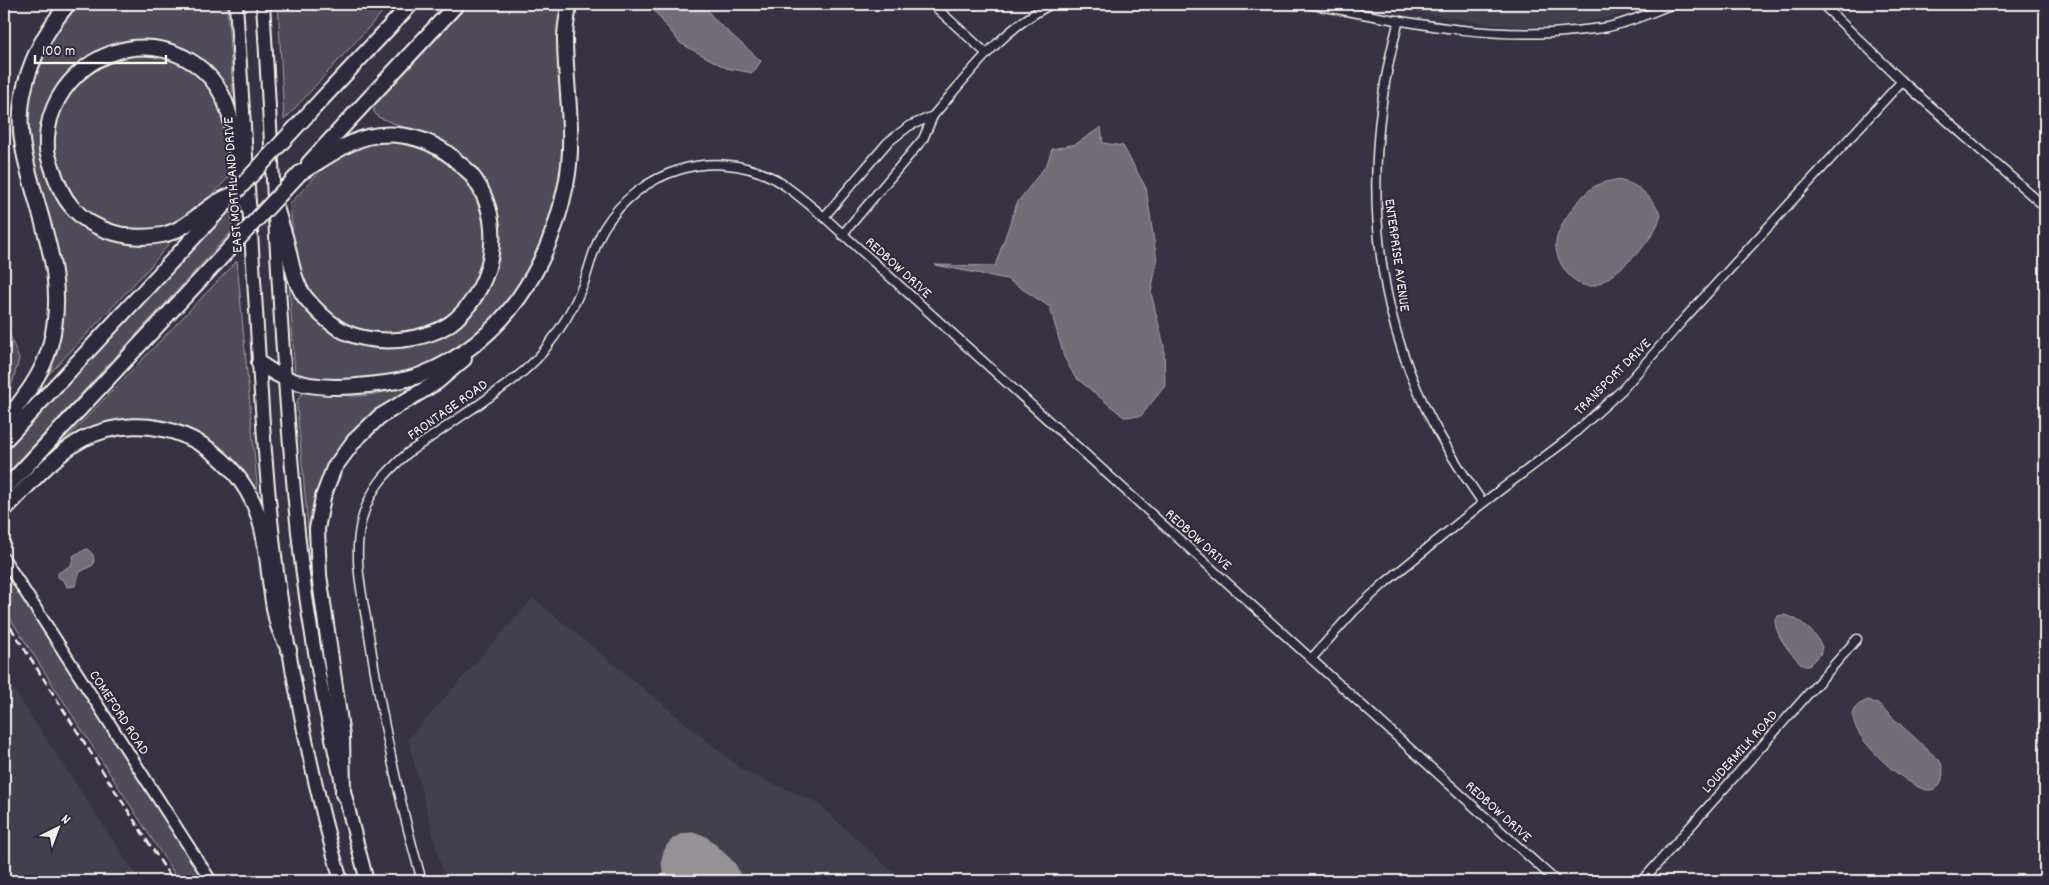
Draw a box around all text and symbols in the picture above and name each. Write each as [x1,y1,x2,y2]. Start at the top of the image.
scale bar [35,32,166,64]
text: 100 m [42,41,75,63]
street label: EAST MORTHLAND DRIVE [218,116,250,254]
street label: ENTERPRISE AVENUE [1377,197,1415,313]
street label: REDBOW DRIVE [859,232,936,305]
street label: TRANSPORT DRIVE [1570,334,1657,421]
street label: FRONTAGE ROAD [403,375,493,447]
street label: REDBOW DRIVE [1159,504,1236,577]
street label: COMEFORD ROAD [83,666,154,760]
street label: LOUDERMILK ROAD [1697,706,1784,799]
street label: REDBOW DRIVE [1459,776,1536,849]
north arrow [32,802,82,852]
text: N [56,810,75,830]

